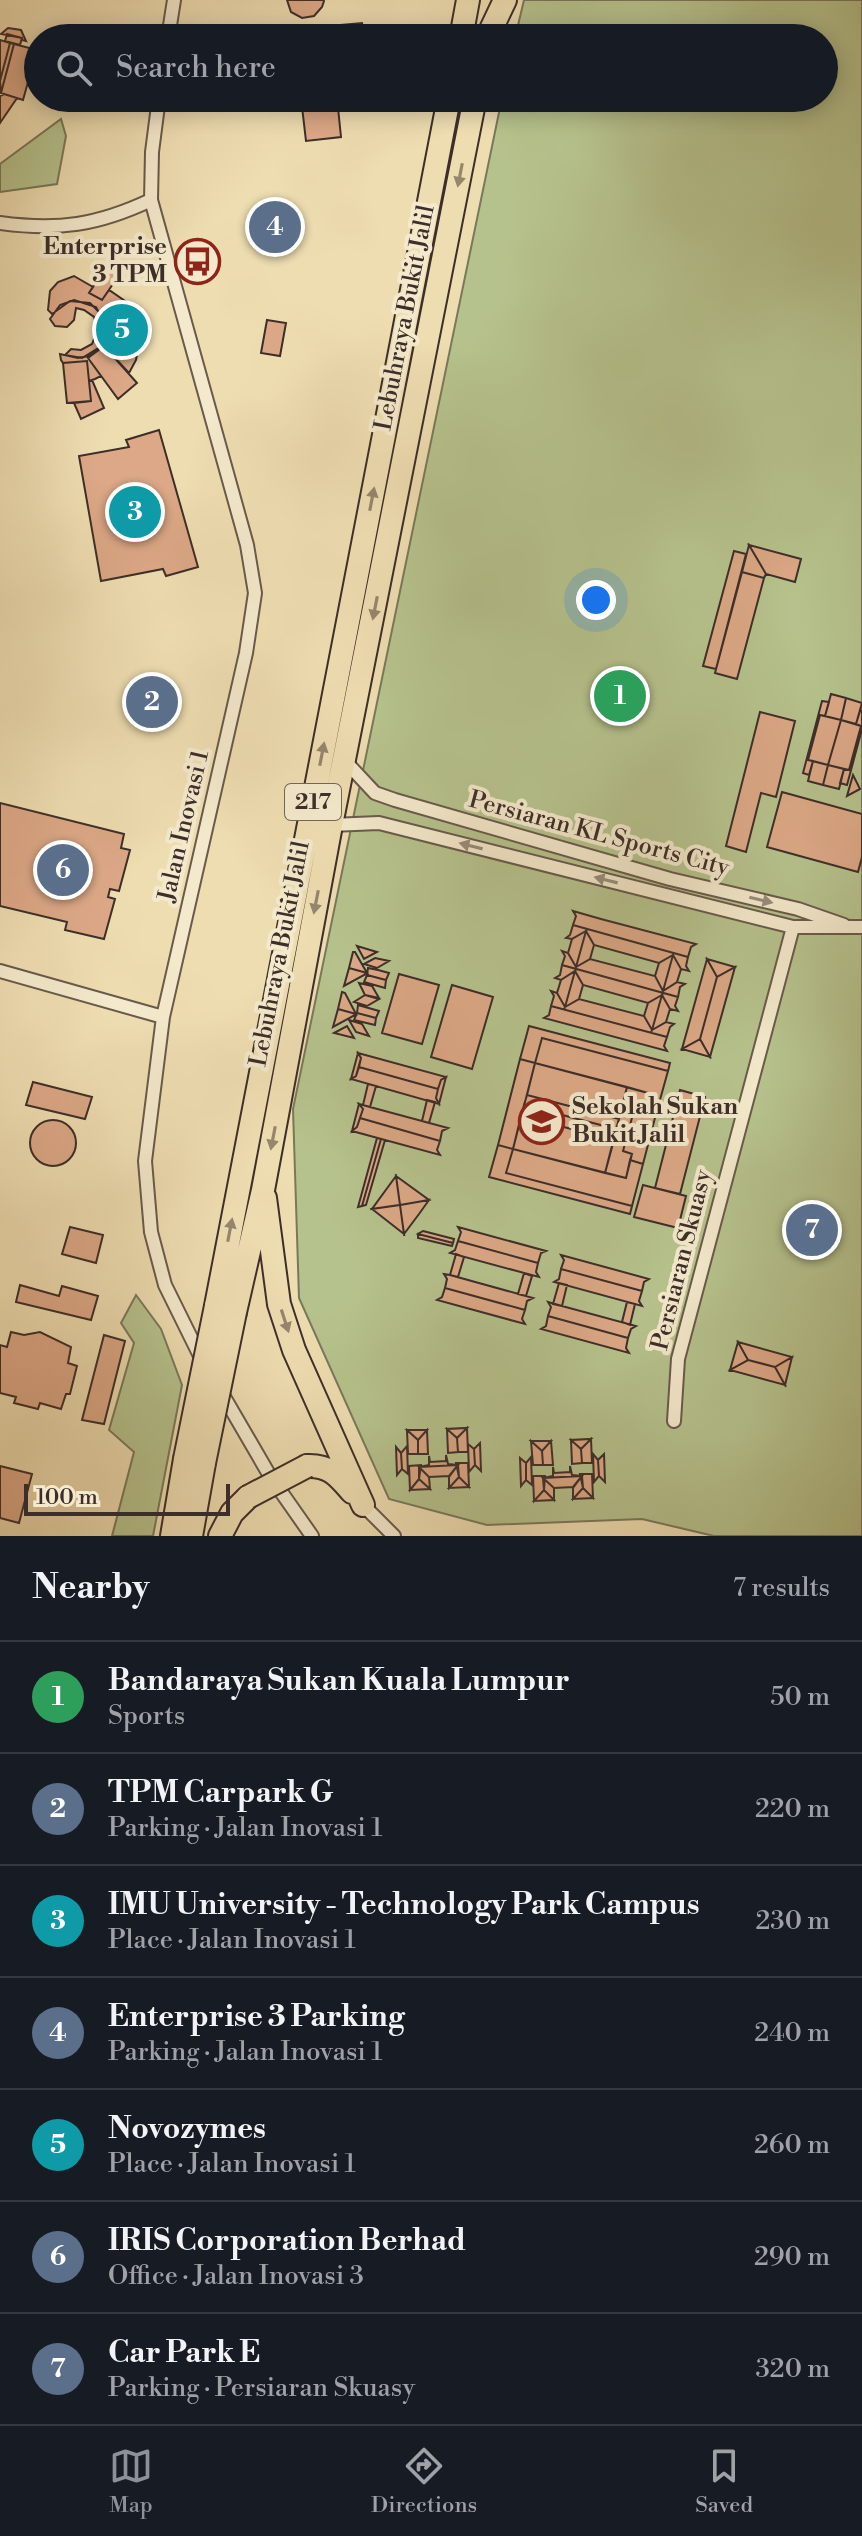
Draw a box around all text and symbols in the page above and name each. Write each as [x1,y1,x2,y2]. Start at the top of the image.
search box [24,24,838,112]
icon: search [52,46,96,90]
text: Search here [116,49,276,87]
one-way arrow [453,162,466,187]
pin: 4 [249,197,301,257]
street label: Lebuhraya Bukit Jalil [368,203,442,433]
place label: Enterprise 3 TPM [43,232,167,290]
bus stop icon: Enterprise 3 TPM [174,237,222,285]
pin: 5 [96,300,148,360]
pin: 3 [109,482,161,542]
one-way arrow [366,486,379,511]
your location [576,580,616,620]
one-way arrow [368,595,381,620]
pin: 1 [594,666,646,726]
pin: 2 [126,672,178,732]
one-way arrow [317,742,329,767]
street label: Jalan Inovasi 1 [152,747,216,906]
road number: 217 [285,784,341,820]
street label: Persiaran KL Sports City [466,785,733,883]
street label: Lebuhraya Bukit Jalil [243,839,317,1069]
one-way arrow [459,839,484,852]
pin: 6 [37,840,89,900]
one-way arrow [594,873,619,886]
one-way arrow [310,890,322,915]
one-way arrow [749,894,774,907]
place label: Sekolah Sukan Bukit Jalil [572,1092,738,1150]
school or university icon: Sekolah Sukan Bukit Jalil [517,1097,565,1145]
one-way arrow [266,1126,278,1151]
street label: Persiaran Skuasy [645,1166,719,1353]
pin: 7 [786,1200,838,1260]
one-way arrow [225,1217,237,1242]
one-way arrow [279,1310,292,1334]
scale bar [24,1480,230,1516]
text: 100 m [36,1484,98,1511]
text: Nearby [32,1567,150,1609]
text: 7 results [733,1572,830,1604]
text: Bandaraya Sukan Kuala Lumpur [108,1662,570,1700]
text: 1 [52,1681,64,1713]
text: 50 m [770,1681,830,1713]
text: Sports [108,1700,185,1732]
text: TPM Carpark G [108,1774,333,1812]
text: 2 [50,1793,66,1825]
text: 220 m [755,1793,830,1825]
text: Parking · Jalan Inovasi 1 [108,1812,383,1844]
text: IMU University - Technology Park Campus [108,1886,700,1924]
text: 3 [50,1905,66,1937]
text: 230 m [755,1905,830,1937]
text: Place · Jalan Inovasi 1 [108,1924,356,1956]
text: Enterprise 3 Parking [108,1998,405,2036]
text: 4 [49,2017,67,2049]
text: 240 m [754,2017,830,2049]
text: Parking · Jalan Inovasi 1 [108,2036,383,2068]
text: Novozymes [108,2110,266,2148]
text: 5 [50,2129,66,2161]
text: 260 m [754,2129,830,2161]
text: Place · Jalan Inovasi 1 [108,2148,356,2180]
text: IRIS Corporation Berhad [108,2222,466,2260]
text: 6 [50,2241,66,2273]
text: 290 m [754,2241,830,2273]
text: Office · Jalan Inovasi 3 [108,2260,364,2292]
text: Car Park E [108,2334,260,2372]
text: 7 [50,2353,66,2385]
text: 320 m [755,2353,830,2385]
text: Parking · Persiaran Skuasy [108,2372,415,2404]
tab: Map [109,2444,153,2519]
tab: Directions [371,2444,477,2519]
tab: Saved [695,2444,753,2519]

